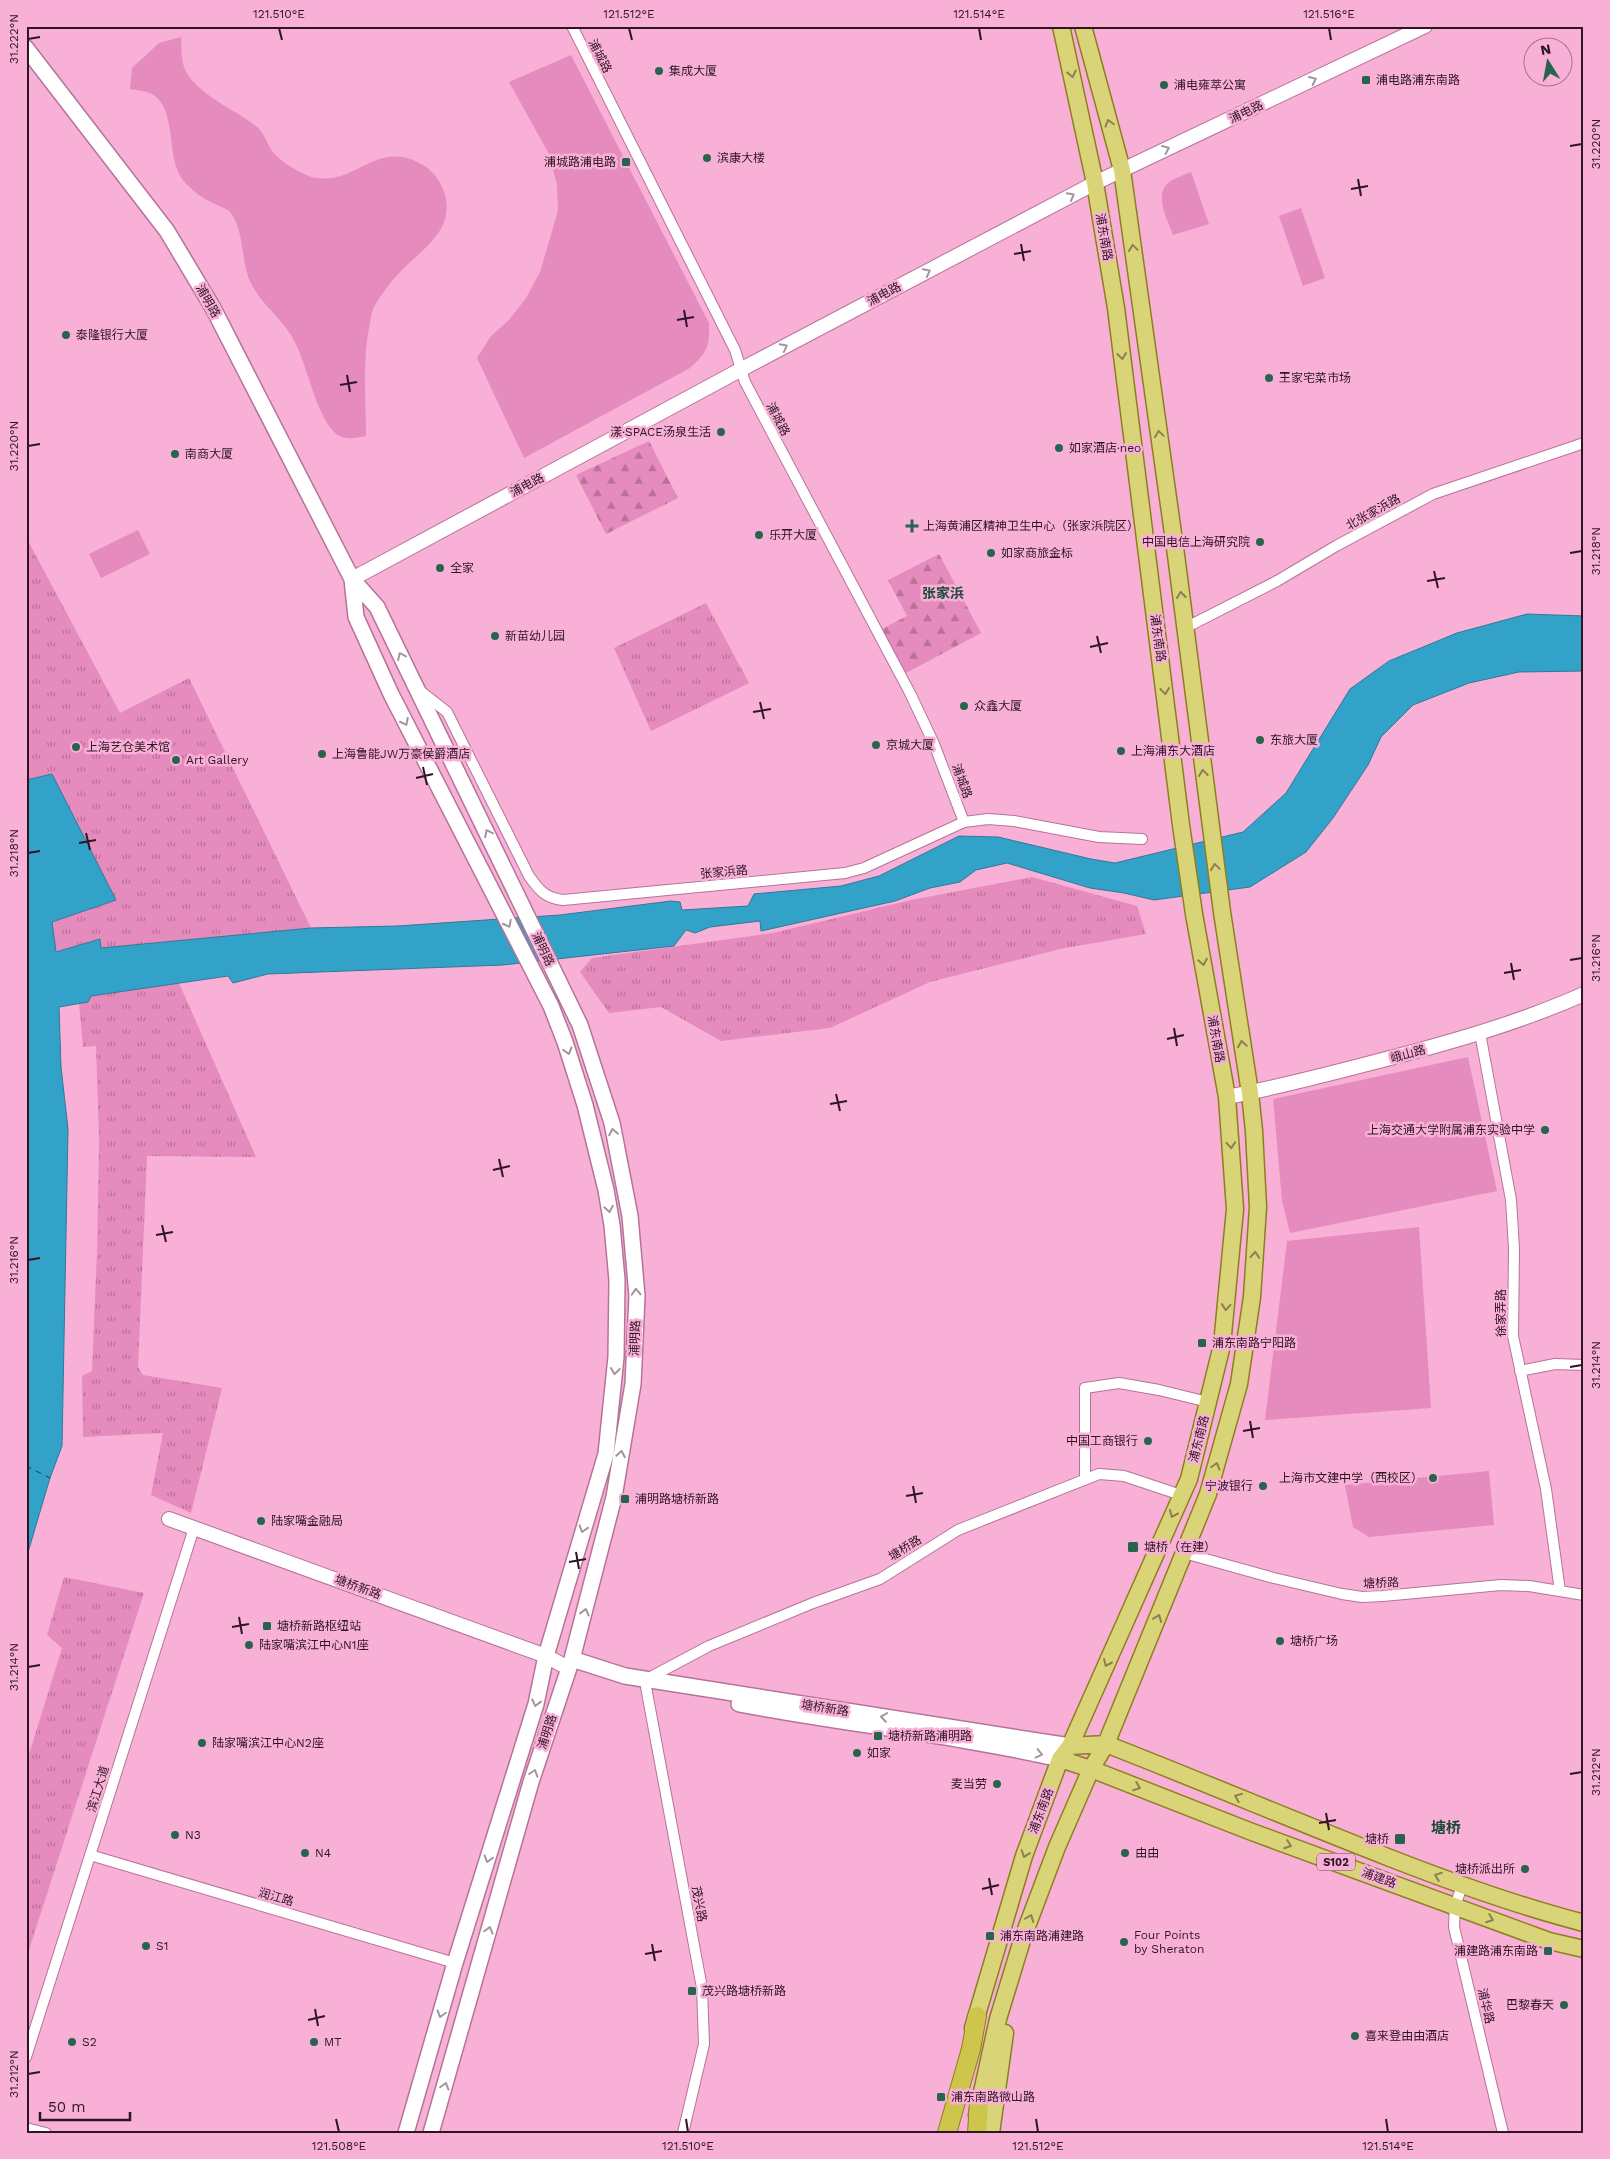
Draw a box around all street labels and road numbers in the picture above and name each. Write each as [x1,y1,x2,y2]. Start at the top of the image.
street label: 浦城路 [586,37,614,75]
street label: 浦电路 [1227,98,1265,126]
street label: 浦东南路 [1093,212,1115,262]
street label: 浦电路 [865,279,903,309]
street label: 浦明路 [193,282,223,320]
street label: 浦城路 [763,400,793,438]
street label: 浦电路 [508,470,546,500]
street label: 北张家浜路 [1343,491,1403,533]
street label: 浦东南路 [1148,613,1168,663]
street label: 浦城路 [949,762,975,800]
street label: 张家浜路 [699,863,749,881]
street label: 浦明路 [529,930,557,968]
street label: 浦东南路 [1205,1014,1227,1064]
street label: 峨山路 [1389,1043,1427,1065]
street label: 徐家弄路 [1494,1289,1508,1337]
street label: 浦明路 [627,1320,643,1356]
street label: 浦东南路 [1186,1414,1212,1464]
street label: 塘桥路 [886,1533,924,1563]
street label: 塘桥新路 [333,1572,383,1602]
street label: 塘桥路 [1363,1575,1399,1591]
street label: 塘桥新路 [800,1697,850,1719]
street label: 浦明路 [535,1713,559,1751]
street label: 滨江大道 [84,1764,112,1814]
street label: 浦东南路 [1026,1786,1056,1836]
road number: S102 [1317,1854,1355,1870]
street label: 浦建路 [1360,1865,1398,1891]
street label: 润江路 [257,1885,295,1909]
street label: 茂兴路 [689,1885,709,1923]
street label: 浦华路 [1475,1987,1497,2025]

